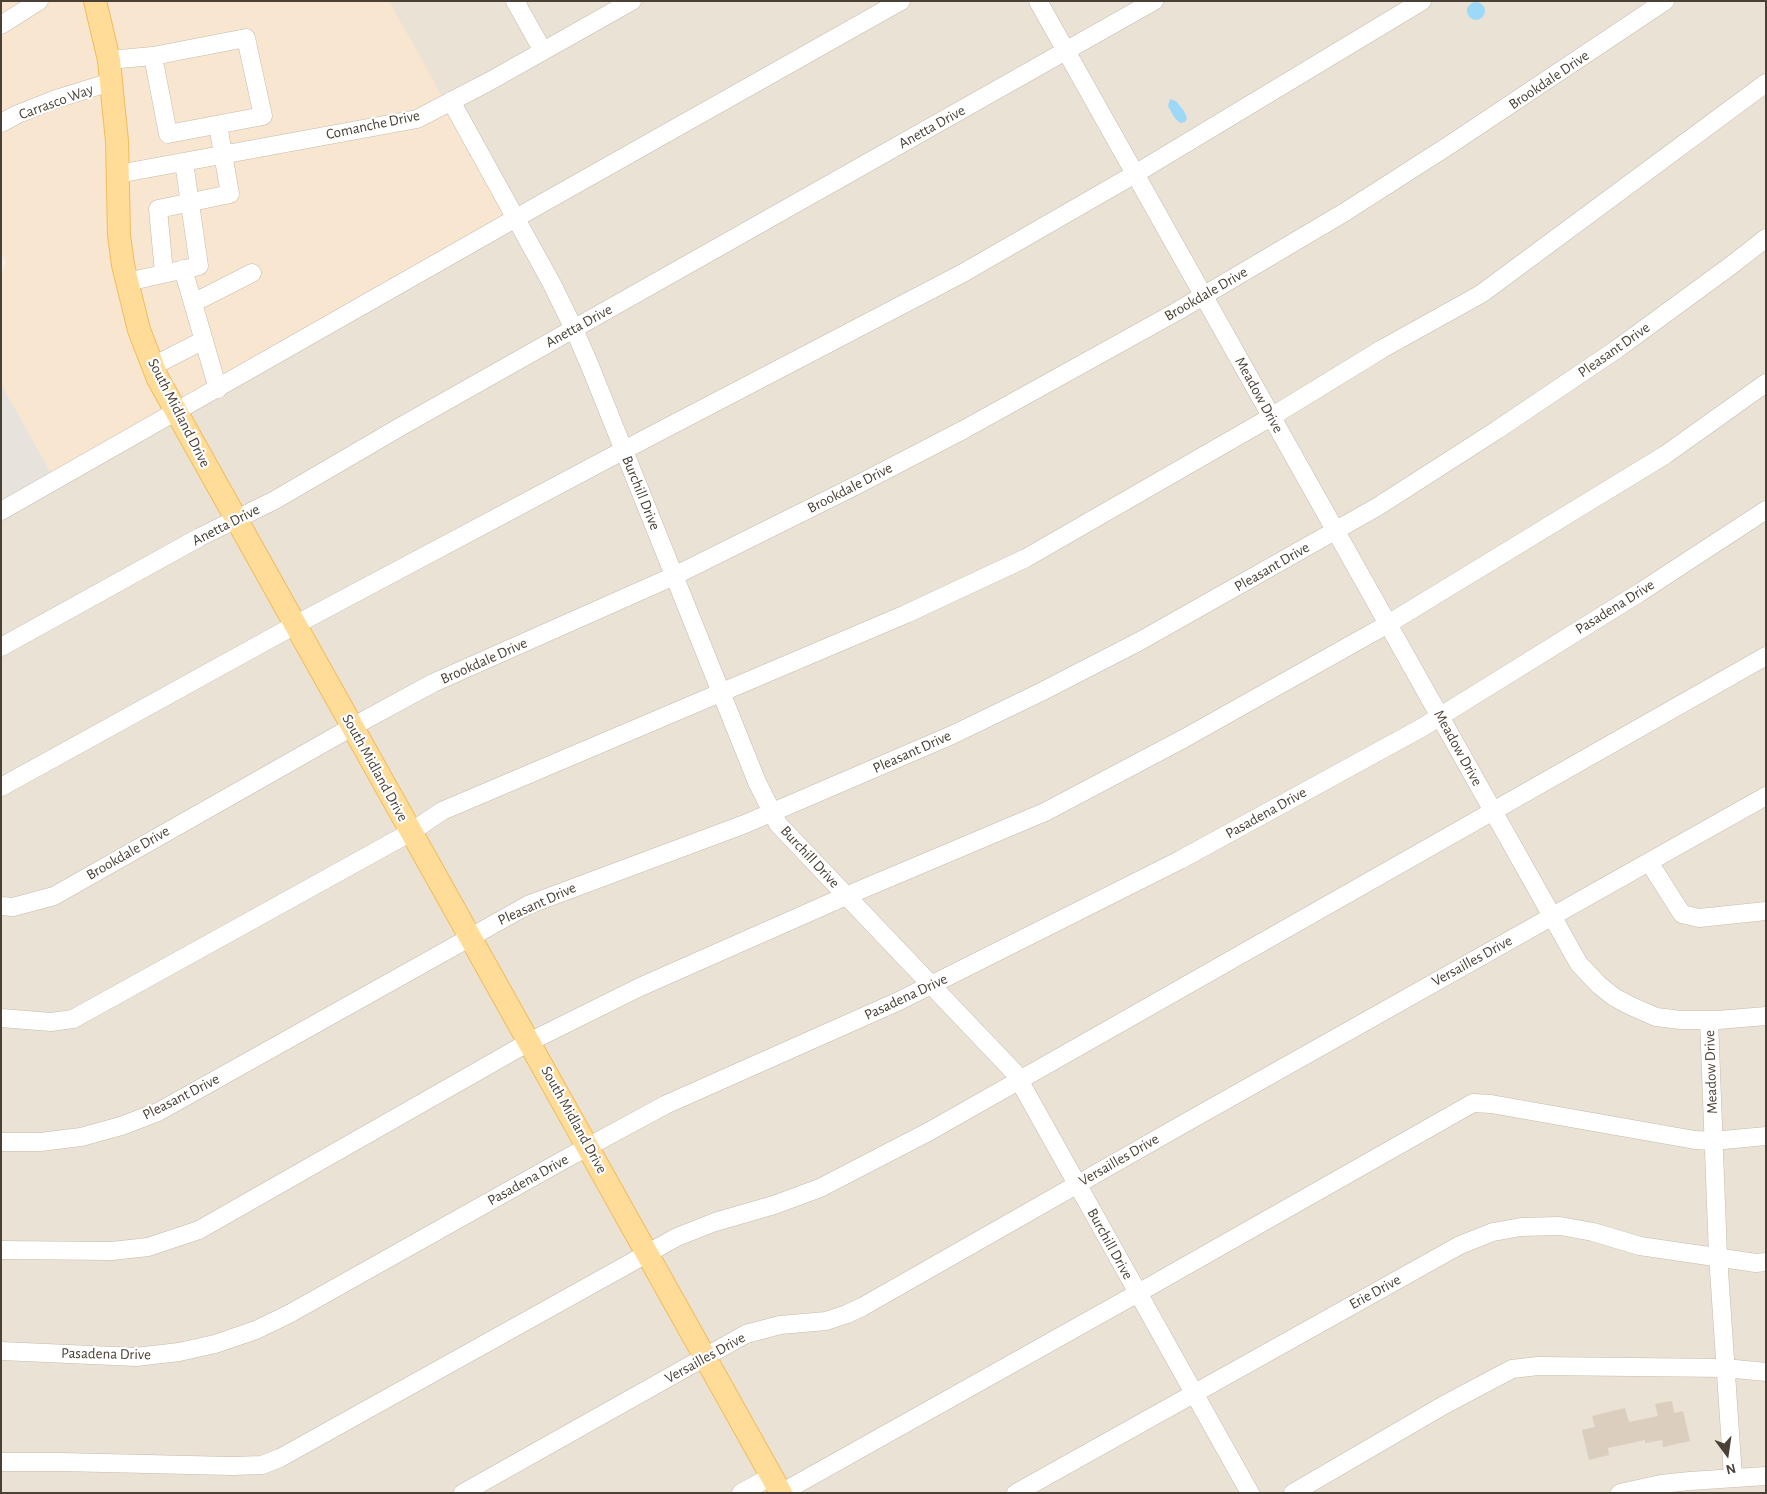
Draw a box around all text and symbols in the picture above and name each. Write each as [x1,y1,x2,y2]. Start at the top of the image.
street label: Brookdale Drive [1505,47,1593,113]
street label: Carrasco Way [16,80,96,124]
street label: Anetta Drive [896,101,968,153]
street label: Comanche Drive [324,106,422,144]
street label: Brookdale Drive [1161,263,1251,325]
street label: Anetta Drive [543,300,615,352]
street label: Pleasant Drive [1574,319,1654,381]
street label: Meadow Drive [1231,354,1287,436]
street label: South Midland Drive [144,356,214,470]
street label: Burchill Drive [618,453,664,533]
street label: Brookdale Drive [804,459,896,517]
street label: Anetta Drive [189,500,263,550]
street label: Pleasant Drive [1231,538,1313,596]
street label: Pasadena Drive [1572,576,1658,638]
street label: Brookdale Drive [438,634,530,688]
street label: Meadow Drive [1430,707,1486,789]
street label: South Midland Drive [338,711,412,825]
street label: Pleasant Drive [870,727,954,777]
street label: Pasadena Drive [1222,783,1310,843]
street label: Brookdale Drive [83,822,173,884]
street label: Burchill Drive [777,822,843,892]
street label: Pleasant Drive [495,879,579,929]
street label: Versailles Drive [1429,932,1515,990]
street label: Pasadena Drive [861,970,951,1024]
street label: Meadow Drive [1701,1030,1721,1114]
street label: South Midland Drive [537,1063,611,1177]
street label: Pleasant Drive [140,1070,222,1124]
street label: Versailles Drive [1076,1130,1162,1190]
street label: Pasadena Drive [484,1150,572,1210]
street label: Burchill Drive [1083,1205,1137,1283]
street label: Erie Drive [1346,1271,1404,1313]
street label: Versailles Drive [662,1329,748,1387]
street label: Pasadena Drive [61,1344,151,1364]
north arrow [1702,1429,1752,1479]
text: N [1724,1461,1737,1477]

